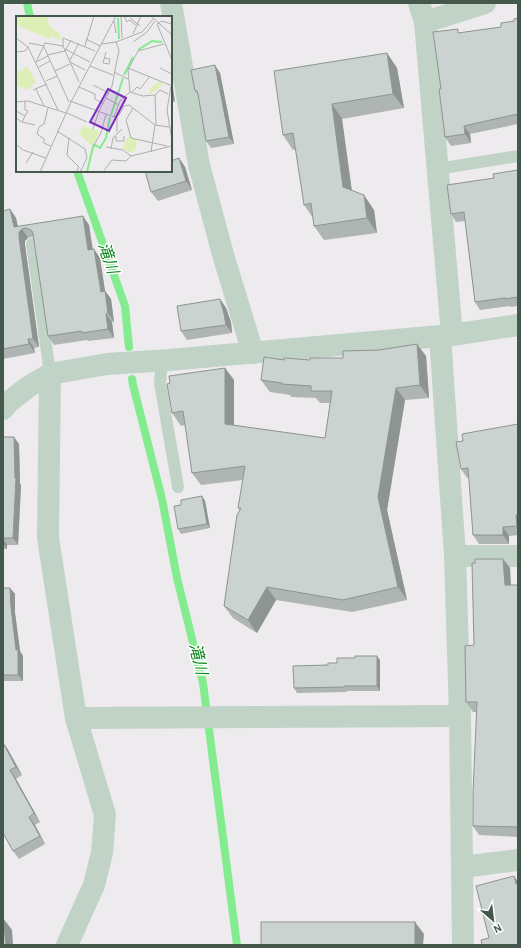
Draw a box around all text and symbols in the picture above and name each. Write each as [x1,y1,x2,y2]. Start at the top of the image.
inset map [16,16,172,172]
water label: 滝川 [95,240,122,278]
water label: 滝川 [187,641,211,678]
north arrow [473,900,513,940]
text: N [491,922,503,935]

